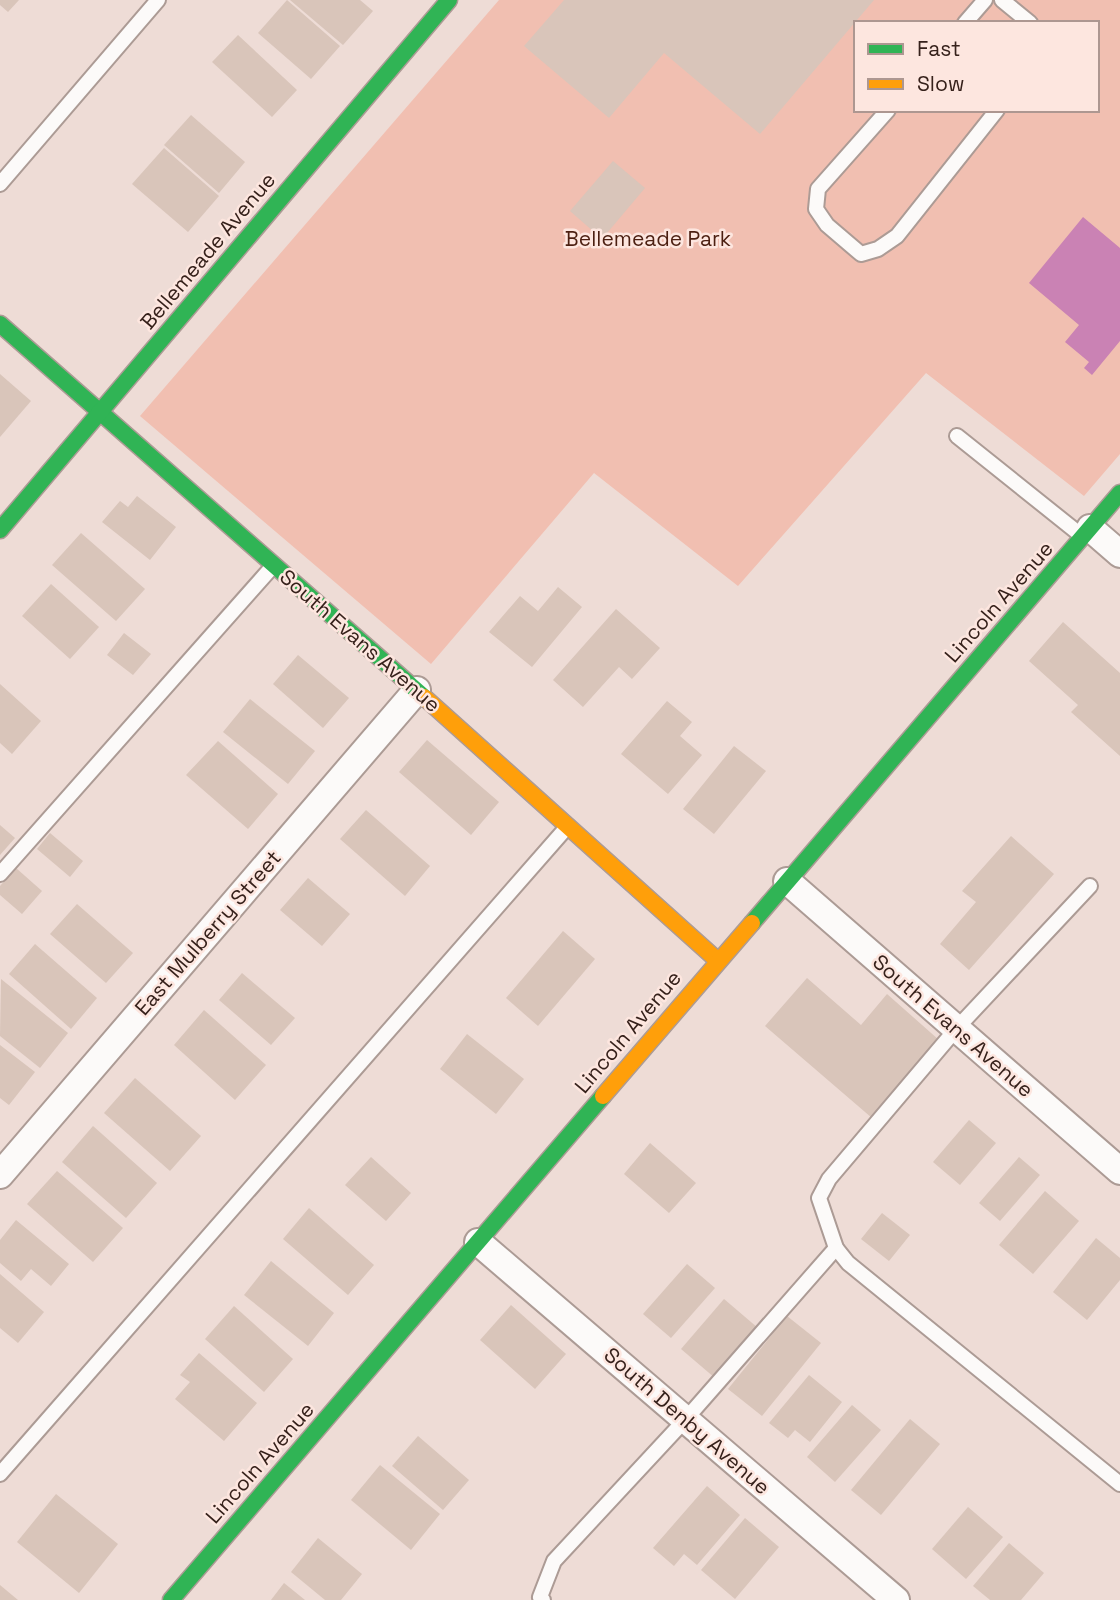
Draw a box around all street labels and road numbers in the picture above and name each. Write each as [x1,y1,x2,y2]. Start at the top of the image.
street label: Bellemeade Avenue [134,167,281,335]
street label: Lincoln Avenue [938,535,1059,668]
street label: South Evans Avenue [274,563,446,718]
street label: East Mulberry Street [129,845,287,1021]
street label: South Evans Avenue [867,948,1039,1103]
street label: Lincoln Avenue [568,965,687,1099]
street label: South Denby Avenue [599,1341,776,1500]
street label: Lincoln Avenue [199,1396,320,1529]

